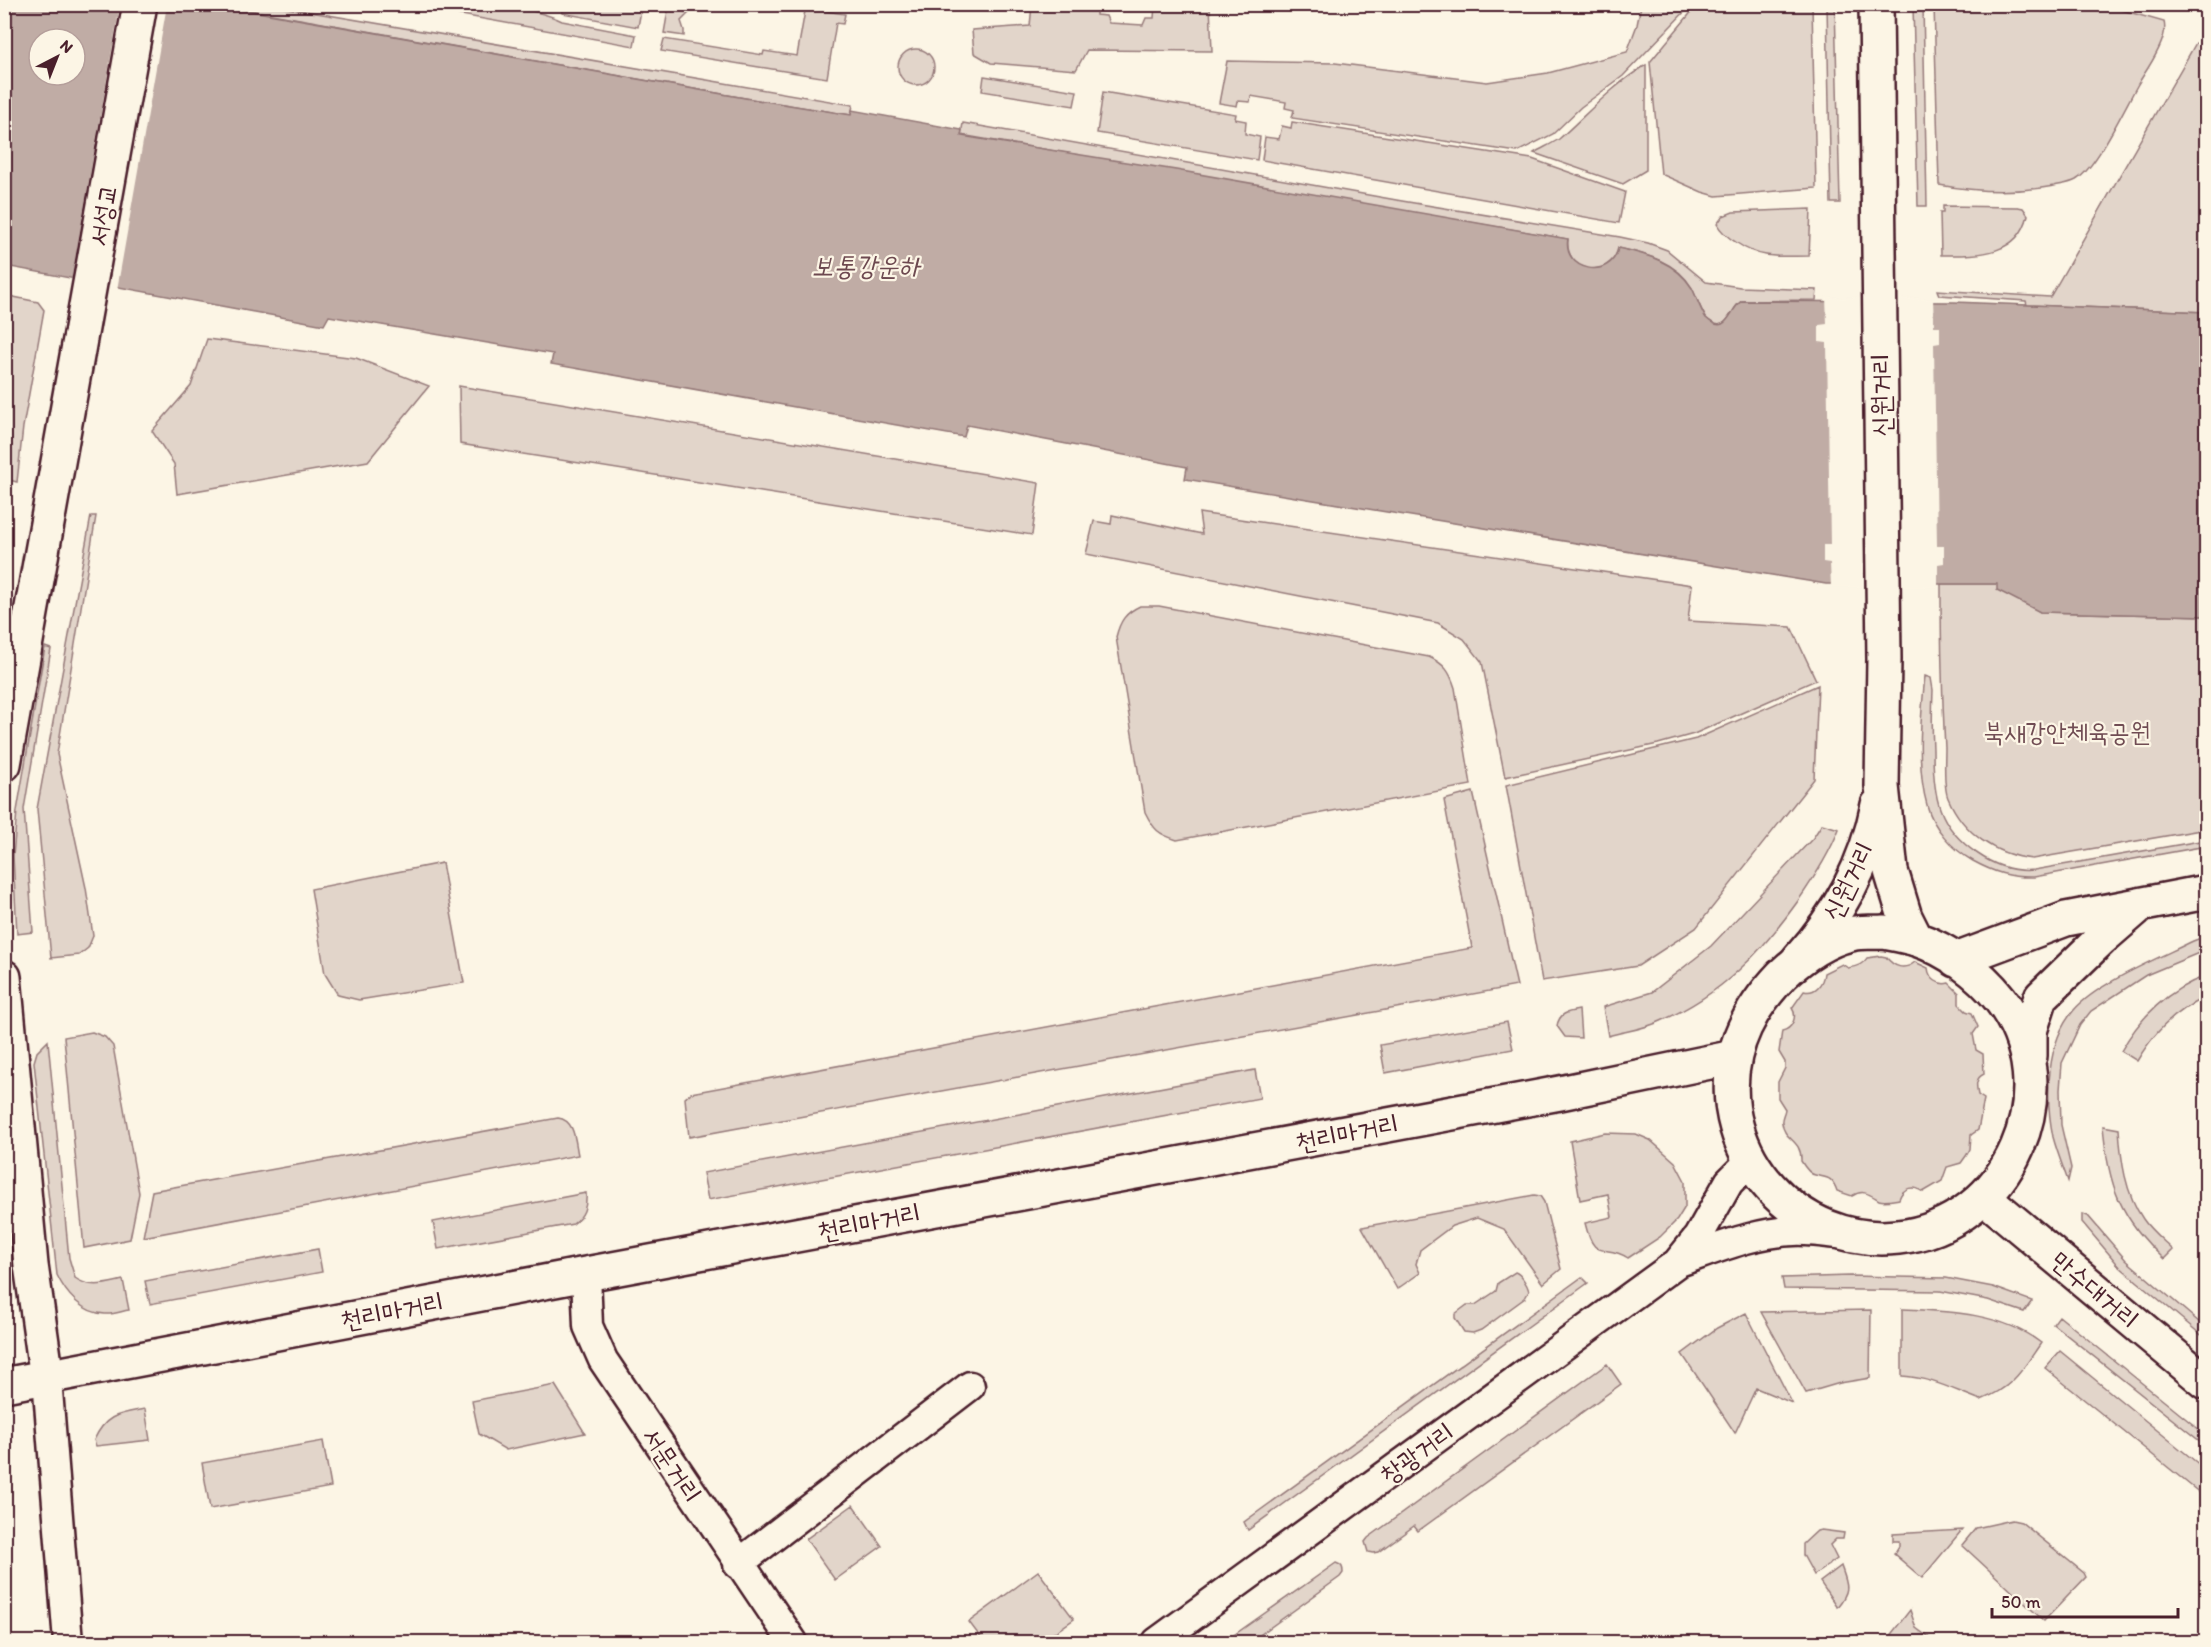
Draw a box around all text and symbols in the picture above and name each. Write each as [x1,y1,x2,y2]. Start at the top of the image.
north arrow [27,27,87,87]
text: N [56,36,77,57]
street label: 서성교 [82,181,124,249]
water label: 보통강운하 [812,249,923,282]
street label: 신원거리 [1864,353,1898,437]
park label: 북새강안체육공원 [1983,716,2151,748]
street label: 신원거리 [1815,836,1881,926]
street label: 천리마거리 [1293,1107,1401,1159]
street label: 천리마거리 [815,1196,923,1248]
street label: 만수대거리 [2045,1244,2145,1336]
street label: 천리마거리 [338,1285,446,1337]
street label: 창광거리 [1374,1415,1460,1491]
street label: 서문거리 [635,1421,709,1509]
scale bar [1992,1581,2178,1619]
text: 50 m [2001,1591,2041,1613]

